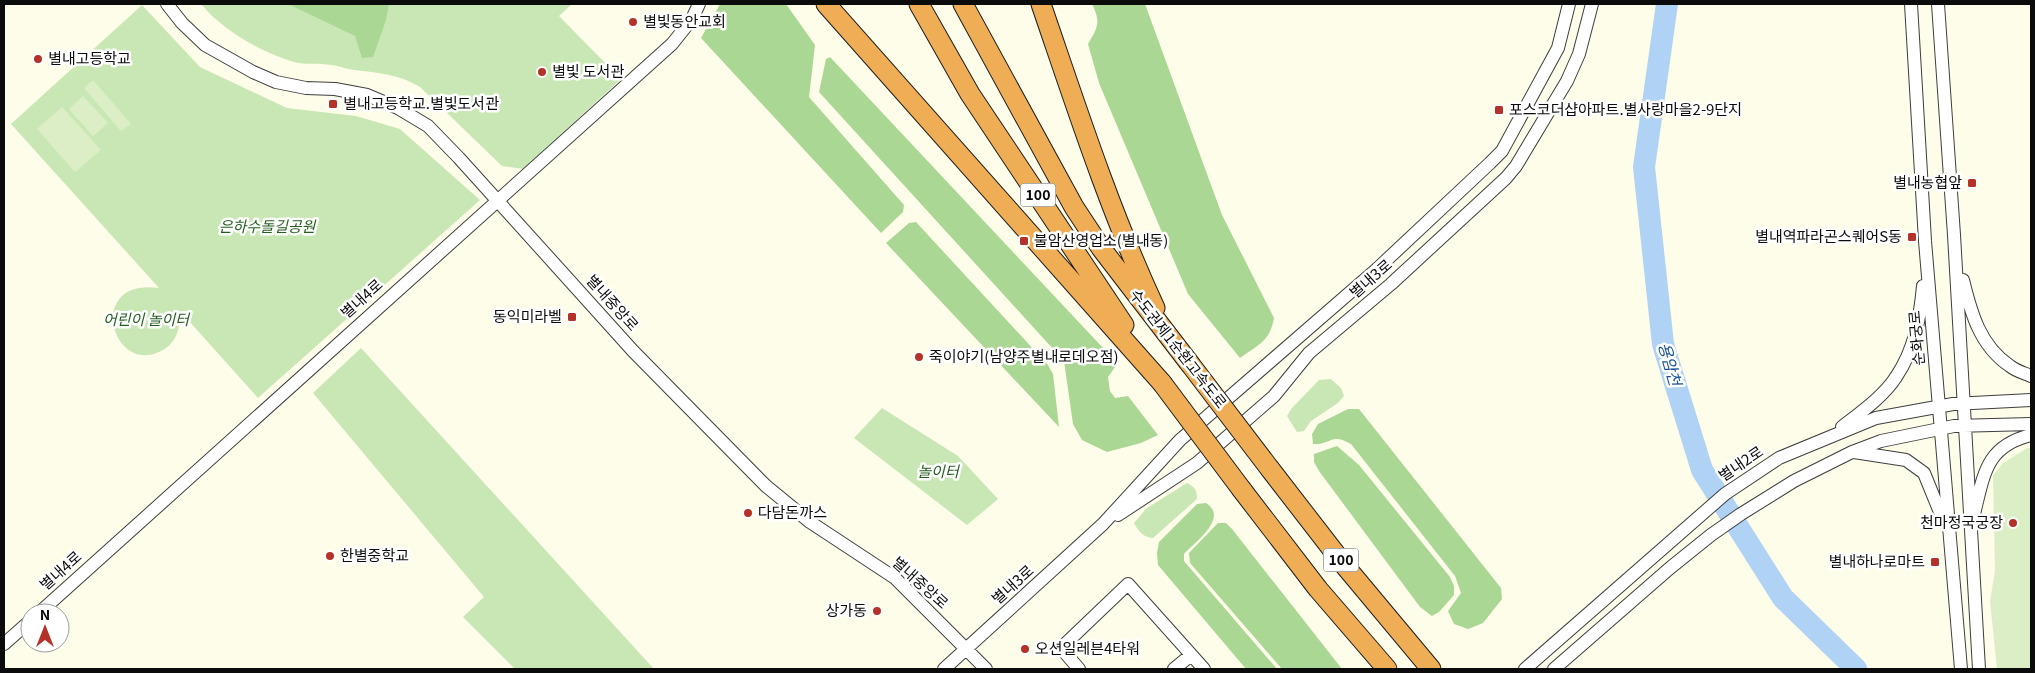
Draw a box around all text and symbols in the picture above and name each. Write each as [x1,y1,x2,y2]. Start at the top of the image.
place label: 별빛동안교회 [643,10,726,31]
marker: 별빛동안교회 [627,16,639,28]
place label: 별내고등학교 [48,47,131,68]
marker: 별내고등학교 [32,53,44,65]
place label: 별빛 도서관 [552,60,625,81]
marker: 별빛 도서관 [536,66,548,78]
place label: 별내고등학교.별빛도서관 [343,92,499,113]
marker: 별내고등학교.별빛도서관 [327,98,339,110]
place label: 포스코더샵아파트.별사랑마을2-9단지 [1509,98,1742,119]
marker: 포스코더샵아파트.별사랑마을2-9단지 [1493,104,1505,116]
place label: 별내농협앞 [1893,171,1962,192]
marker: 별내농협앞 [1966,177,1978,189]
road number: 100 [1020,184,1056,206]
park label: 은하수돌길공원 [219,215,316,236]
place label: 별내역파라곤스퀘어S동 [1755,225,1902,246]
place label: 불암산영업소(별내동) [1034,229,1168,250]
marker: 별내역파라곤스퀘어S동 [1906,231,1918,243]
marker: 불암산영업소(별내동) [1018,235,1030,247]
street label: 별내3로 [1344,254,1396,302]
street label: 별내중앙로 [582,269,644,335]
street label: 별내4로 [335,273,387,322]
street label: 수도권제1순환고속도로 [1126,284,1233,412]
place label: 동익미라벨 [493,305,562,326]
park label: 어린이 놀이터 [103,308,191,329]
street label: 순화궁로 [1903,310,1928,367]
marker: 동익미라벨 [566,311,578,323]
water label: 용암천 [1653,339,1689,390]
place label: 죽이야기(남양주별내로데오점) [929,345,1119,366]
marker: 죽이야기(남양주별내로데오점) [913,351,925,363]
street label: 별내2로 [1714,440,1767,485]
park label: 놀이터 [917,460,961,481]
place label: 다담돈까스 [758,501,827,522]
marker: 다담돈까스 [742,507,754,519]
place label: 천마정국궁장 [1920,511,2003,532]
marker: 천마정국궁장 [2007,517,2019,529]
place label: 한별중학교 [340,544,409,565]
street label: 별내4로 [34,545,86,594]
road number: 100 [1324,548,1358,572]
marker: 한별중학교 [324,550,336,562]
place label: 별내하나로마트 [1828,550,1925,571]
street label: 별내중앙로 [888,551,954,613]
marker: 별내하나로마트 [1929,556,1941,568]
street label: 별내3로 [986,559,1038,608]
place label: 상가동 [826,599,867,620]
north arrow [20,603,70,653]
text: N [40,604,50,624]
marker: 상가동 [871,605,883,617]
place label: 오션일레븐4타워 [1035,637,1140,658]
marker: 오션일레븐4타워 [1019,643,1031,655]

